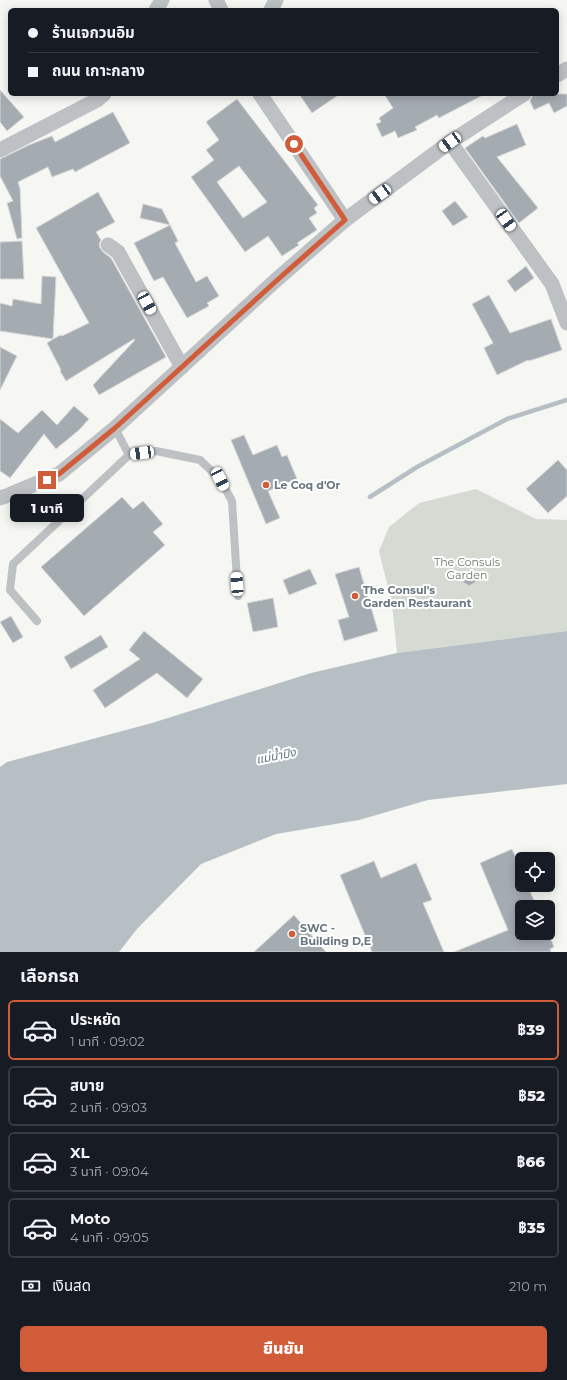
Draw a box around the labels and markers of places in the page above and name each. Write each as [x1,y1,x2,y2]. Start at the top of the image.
place label: Le Coq d'Or [274,478,341,492]
marker: Le Coq d'Or [261,480,271,490]
place label: The Consul's Garden Restaurant [363,583,472,610]
marker: The Consul's Garden Restaurant [350,591,360,601]
place label: SWC - Building D,E [300,921,371,948]
marker: SWC - Building D,E [287,929,297,939]

